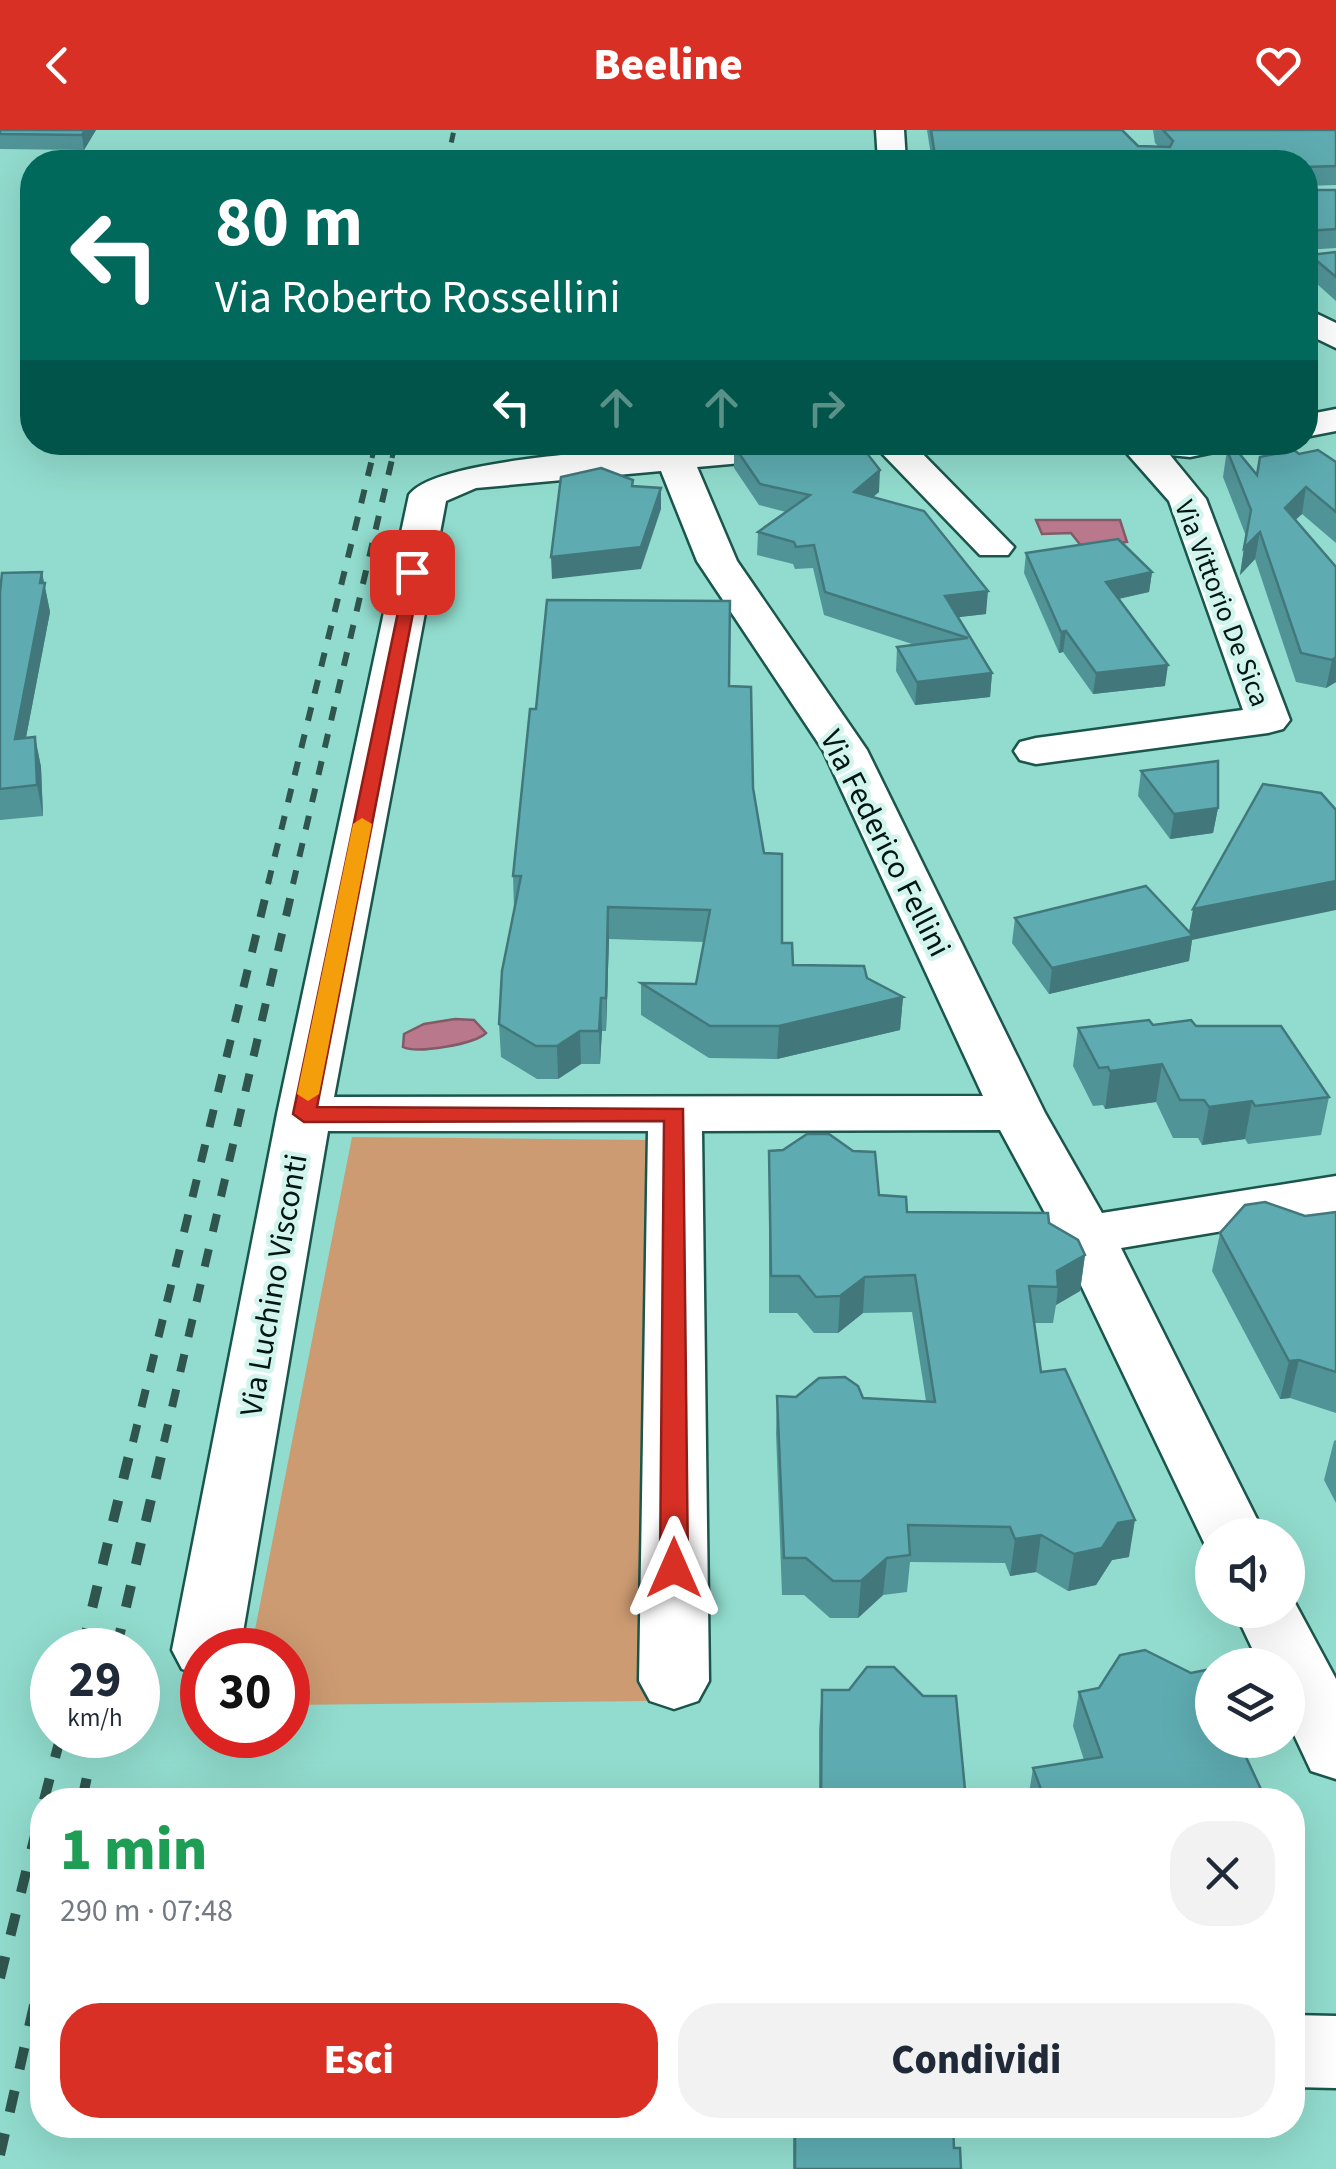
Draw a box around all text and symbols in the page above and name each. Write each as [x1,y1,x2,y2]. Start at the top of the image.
text: Beeline [593,33,743,97]
icon: back [30,38,85,93]
icon: heart [1251,38,1306,93]
text: 80 m [215,173,363,273]
icon: left [50,190,180,320]
text: Via Roberto Rossellini [215,266,620,330]
icon: left [484,380,539,435]
icon: ahead [589,380,644,435]
icon: ahead [694,380,749,435]
icon: right [799,380,854,435]
street label: Via Vittorio De Sica [1164,494,1280,712]
pin [370,530,455,615]
icon: arrive [385,545,440,600]
street label: Via Federico Fellini [808,722,962,965]
street label: Via Luchino Visconti [228,1150,320,1420]
position arrow [622,1516,726,1620]
map controls [1195,1518,1305,1758]
button: sound [1195,1518,1305,1628]
speed limit sign: 30 [180,1628,310,1758]
text: 29 [69,1645,121,1716]
button: layers [1195,1648,1305,1758]
text: km/h [67,1700,123,1736]
text: 1 min [60,1808,207,1893]
button: close [1170,1821,1275,1926]
text: 290 m · 07:48 [60,1888,233,1934]
button: Esci [60,2003,658,2118]
button: Condividi [678,2003,1275,2118]

